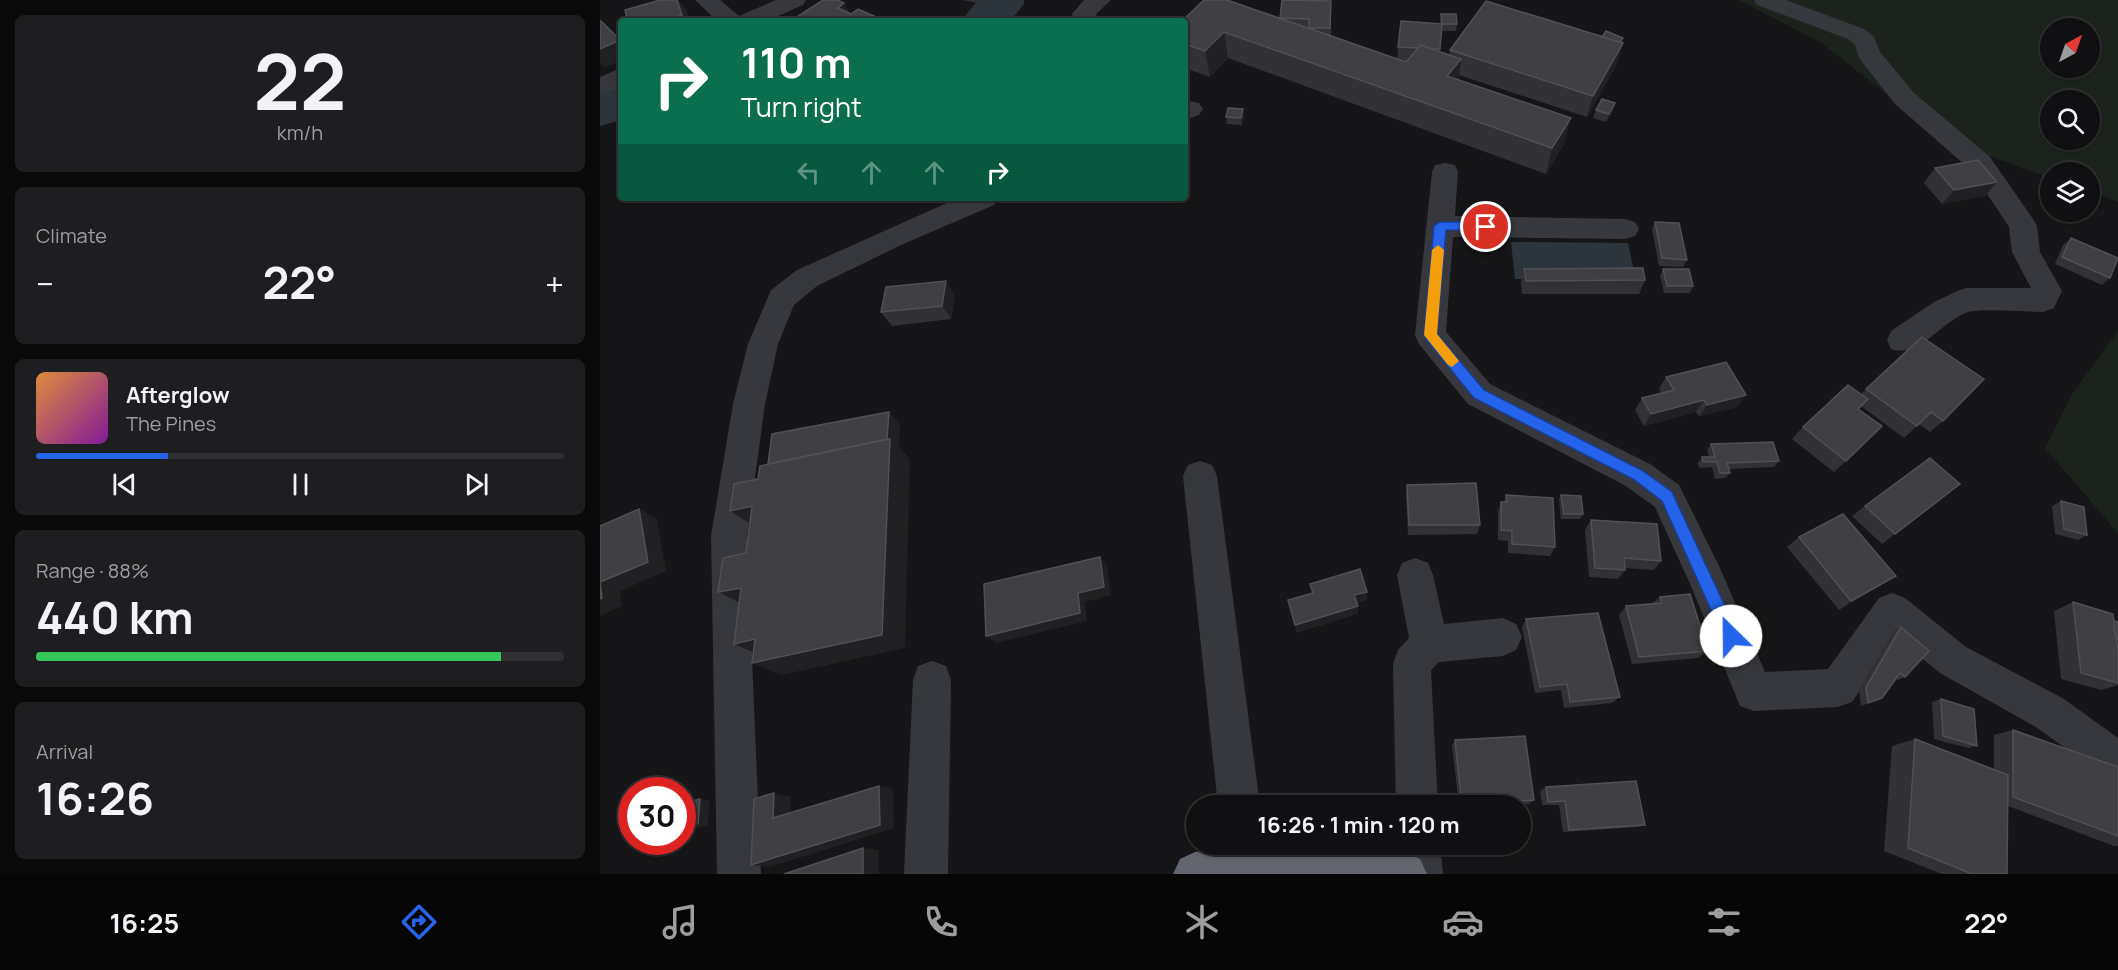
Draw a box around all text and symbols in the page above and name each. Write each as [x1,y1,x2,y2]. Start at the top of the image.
north arrow [2040,18,2100,78]
map controls [2040,18,2100,222]
text: 22 [254,27,346,133]
text: 110 m [741,33,852,91]
icon: right [642,42,720,120]
text: Turn right [741,88,862,125]
button: search [2040,90,2100,150]
text: km/h [277,119,323,146]
icon: left [792,156,825,189]
icon: ahead [855,156,888,189]
icon: ahead [918,156,951,189]
icon: right [981,156,1014,189]
button: layers [2040,162,2100,222]
pin [1460,201,1511,252]
icon: arrive [1469,210,1502,243]
text: Climate [36,222,107,249]
text: 22° [262,251,336,313]
text: − [36,261,54,306]
text: + [545,261,564,306]
text: Afterglow [126,380,230,410]
text: The Pines [126,410,216,437]
icon: previous [108,468,141,501]
icon: pause [284,468,317,501]
icon: next [460,468,493,501]
text: Range · 88% [36,557,149,584]
text: 440 km [36,586,193,648]
position arrow [1699,604,1763,668]
text: Arrival [36,738,93,765]
text: 16:26 [36,767,154,829]
speed limit sign: 30 [618,777,696,855]
text: 16:26 · 1 min · 120 m [1257,810,1460,840]
icon: directions [398,901,440,943]
icon: music [659,901,701,943]
icon: phone [920,901,962,943]
icon: climate [1181,901,1223,943]
icon: car [1442,901,1484,943]
icon: filters [1703,901,1745,943]
text: 16:25 [109,904,179,941]
text: 22° [1964,904,2008,941]

